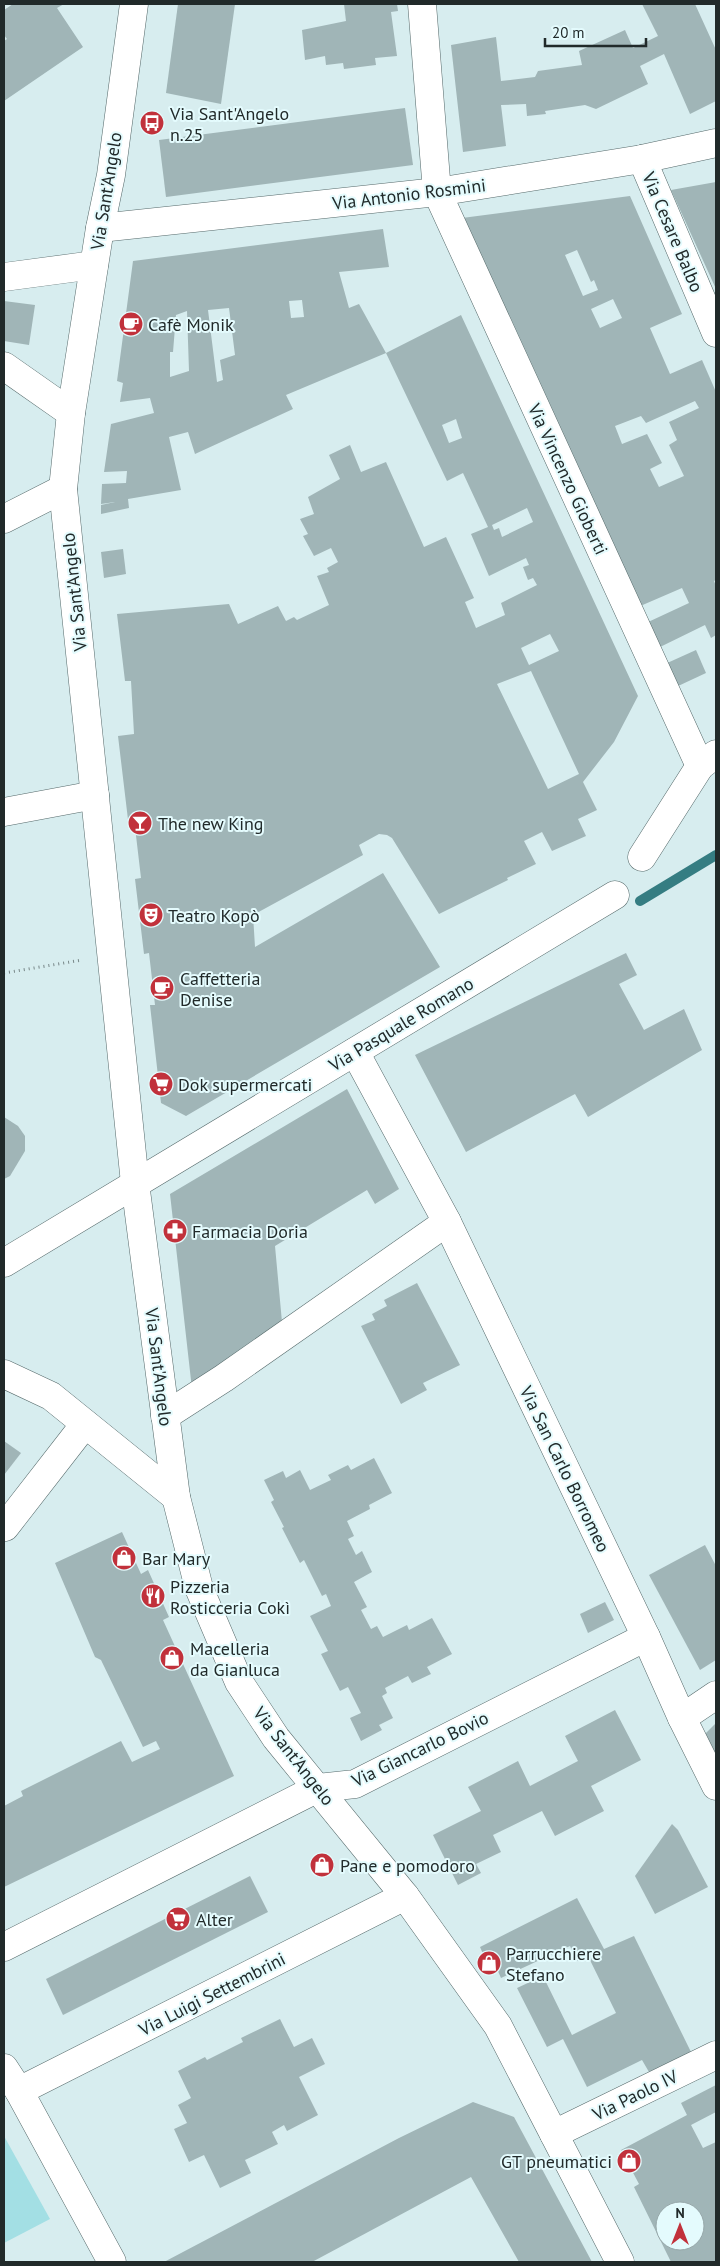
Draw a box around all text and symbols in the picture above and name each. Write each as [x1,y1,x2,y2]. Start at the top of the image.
scale bar [545,15,646,47]
text: 20 m [552,23,585,42]
place label: Via Sant'Angelo n.25 [169,102,289,146]
bus stop icon: Via Sant'Angelo n.25 [139,110,165,136]
street label: Via Sant'Angelo [85,130,127,253]
street label: Via Cesare Balbo [637,168,709,296]
street label: Via Antonio Rosmini [330,173,487,215]
cafe icon: Cafè Monik [118,311,144,337]
place label: Cafè Monik [148,313,234,336]
street label: Via Vincenzo Gioberti [523,399,613,558]
street label: Via Sant'Angelo [56,532,92,653]
bar icon: The new King [127,810,153,836]
place label: The new King [158,812,264,835]
theatre icon: Teatro Kopò [138,902,164,928]
place label: Teatro Kopò [168,904,260,927]
place label: Caffetteria Denise [180,967,260,1011]
street label: Via Pasquale Romano [324,972,478,1077]
cafe icon: Caffetteria Denise [149,975,175,1001]
supermarket icon: Dok supermercati [148,1071,174,1097]
place label: Dok supermercati [178,1073,312,1096]
pharmacy icon: Farmacia Doria [162,1218,188,1244]
place label: Farmacia Doria [192,1220,308,1243]
street label: Via Sant'Angelo [140,1306,178,1427]
street label: Via San Carlo Borromeo [514,1381,615,1556]
shop icon: Bar Mary [111,1545,137,1571]
place label: Bar Mary [142,1547,211,1570]
place label: Pizzeria Rosticceria Cokì [170,1575,290,1619]
restaurant icon: Pizzeria Rosticceria Cokì [140,1583,166,1609]
place label: Macelleria da Gianluca [190,1637,280,1681]
shop icon: Macelleria da Gianluca [159,1645,185,1671]
street label: Via Sant'Angelo [248,1701,340,1810]
street label: Via Giancarlo Bovio [347,1706,492,1793]
shop icon: Pane e pomodoro [309,1852,335,1878]
place label: Pane e pomodoro [340,1854,475,1877]
supermarket icon: Alter [165,1906,191,1932]
place label: Alter [196,1908,233,1931]
place label: Parrucchiere Stefano [506,1942,601,1986]
street label: Via Luigi Settembrini [134,1947,289,2041]
shop icon: Parrucchiere Stefano [476,1950,502,1976]
street label: Via Paolo IV [588,2064,682,2126]
shop icon: GT pneumatici [616,2148,642,2174]
place label: GT pneumatici [501,2150,612,2173]
north arrow [655,2201,705,2251]
text: N [675,2204,685,2222]

